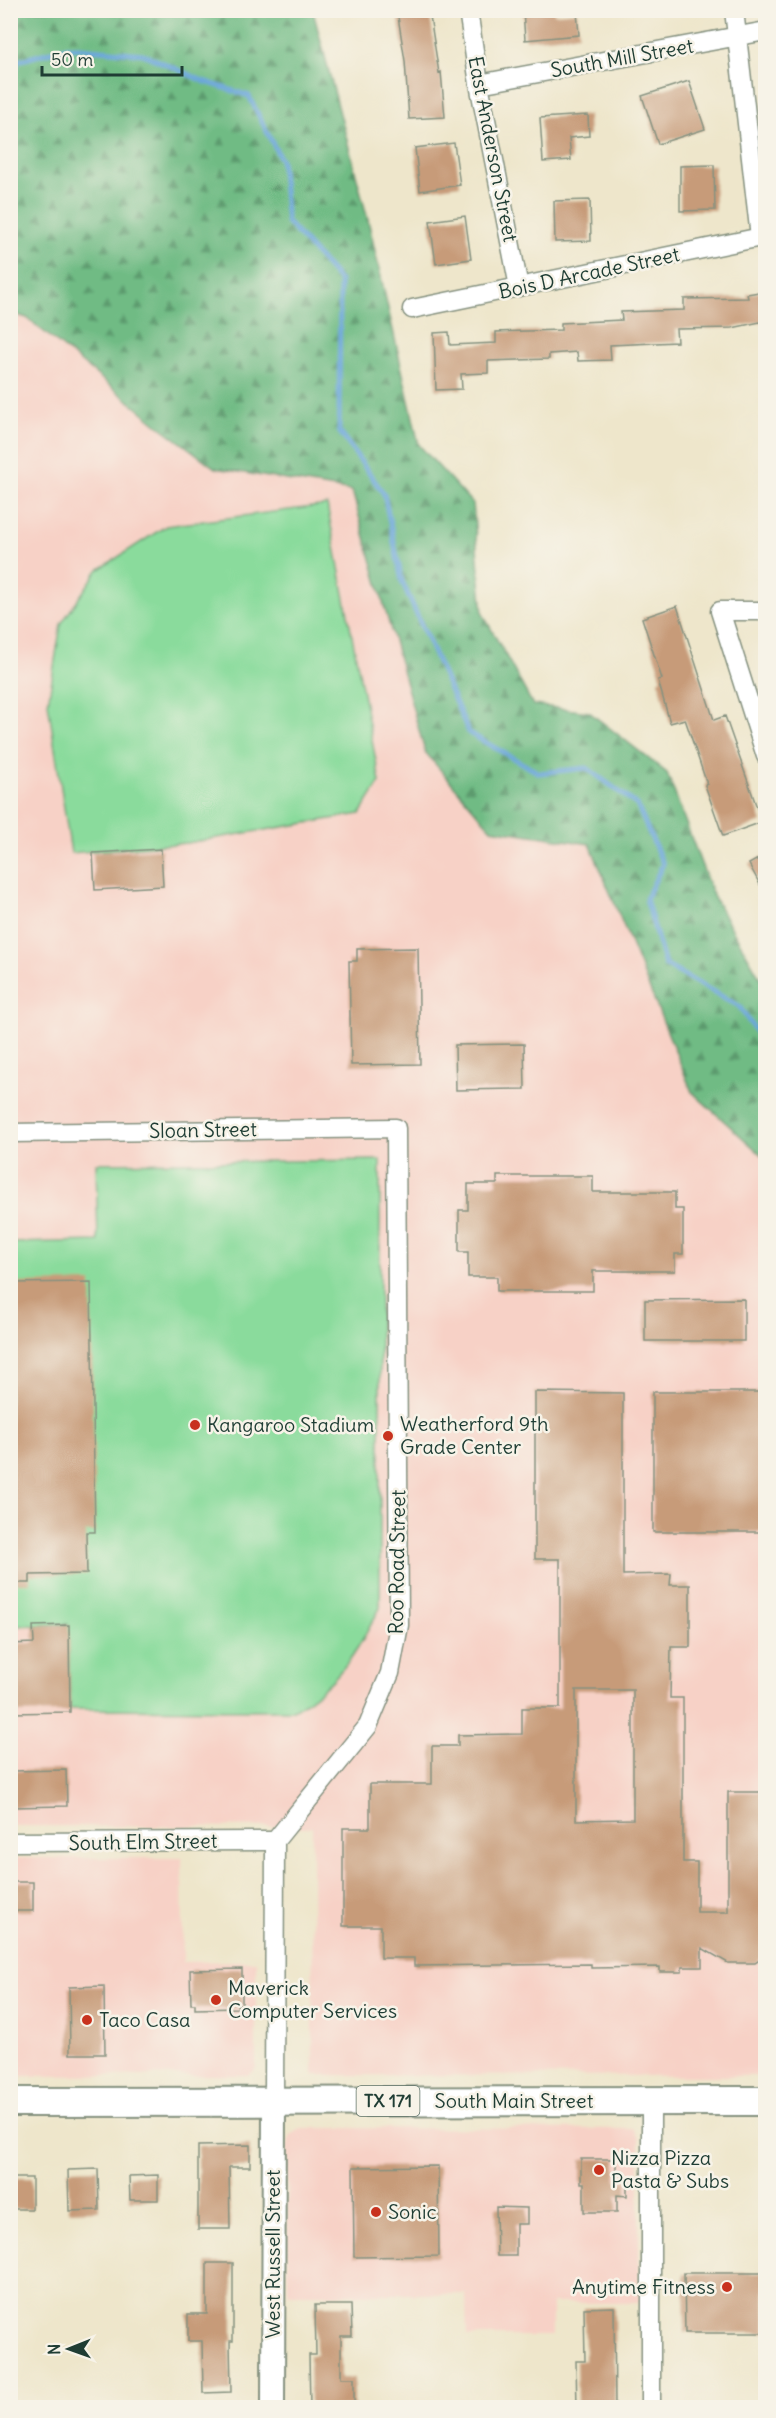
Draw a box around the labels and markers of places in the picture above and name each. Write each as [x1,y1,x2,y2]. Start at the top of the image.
place label: Weatherford 9th Grade Center [400,1411,549,1459]
place label: Kangaroo Stadium [207,1412,374,1437]
marker: Kangaroo Stadium [188,1418,202,1432]
marker: Weatherford 9th Grade Center [381,1429,395,1443]
place label: Maverick Computer Services [228,1975,397,2023]
marker: Maverick Computer Services [209,1993,223,2007]
place label: Taco Casa [99,2007,190,2032]
marker: Taco Casa [80,2013,94,2027]
place label: Nizza Pizza Pasta & Subs [611,2145,729,2193]
marker: Nizza Pizza Pasta & Subs [592,2163,606,2177]
place label: Sonic [388,2199,437,2224]
marker: Sonic [369,2205,383,2219]
place label: Anytime Fitness [572,2274,715,2299]
marker: Anytime Fitness [720,2280,734,2294]

